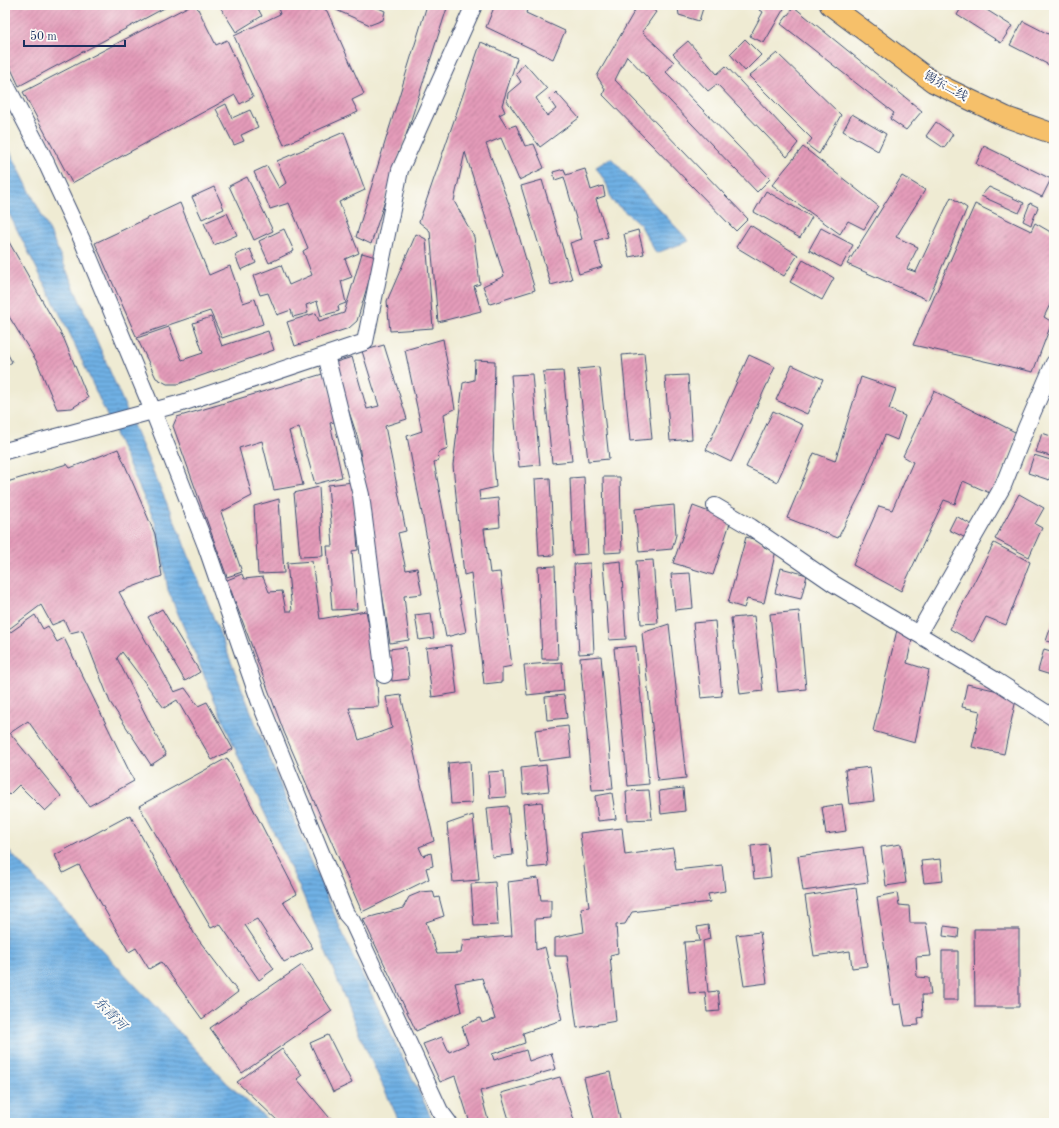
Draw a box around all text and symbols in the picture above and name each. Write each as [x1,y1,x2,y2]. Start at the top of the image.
scale bar [24,22,125,48]
text: 50 m [30,30,57,43]
street label: 锡东二线 [922,68,970,104]
water label: 东青河 [92,995,130,1034]

